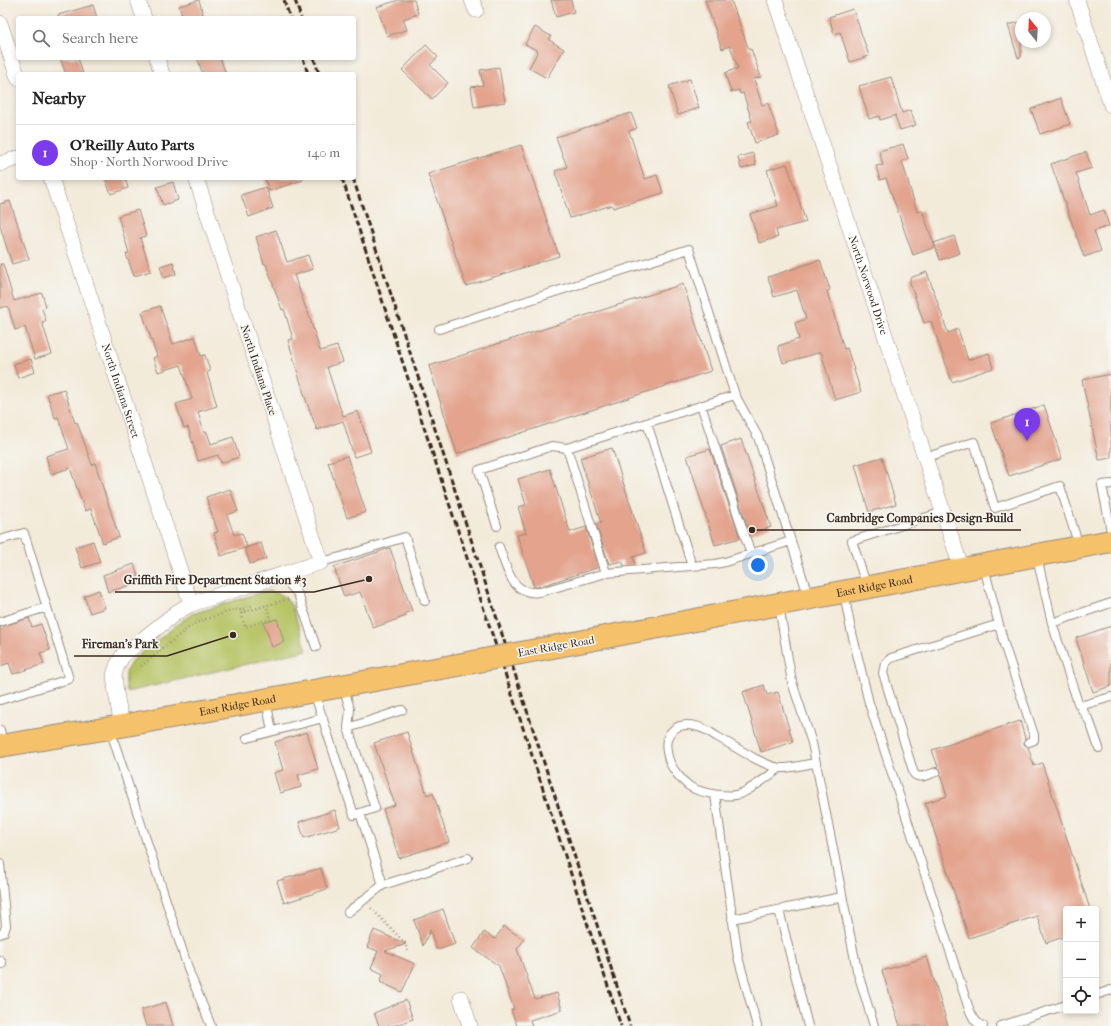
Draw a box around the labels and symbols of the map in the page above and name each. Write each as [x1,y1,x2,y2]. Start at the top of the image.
north arrow [1015,12,1051,48]
street label: North Norwood Drive [846,234,891,337]
street label: North Indiana Place [238,323,280,418]
street label: North Indiana Street [99,342,142,440]
pin: 1 [1014,408,1040,441]
callout: Cambridge Companies Design-Build [819,506,1021,530]
text: Cambridge Companies Design-Build [827,511,1014,526]
your location [748,555,768,575]
callout: Griffith Fire Department Station #3 [115,568,314,592]
text: Griffith Fire Department Station #3 [124,573,306,588]
street label: East Ridge Road [835,573,915,600]
callout: Fireman’s Park [74,632,167,656]
street label: East Ridge Road [517,633,596,660]
text: Fireman’s Park [81,637,159,651]
street label: East Ridge Road [198,692,278,719]

